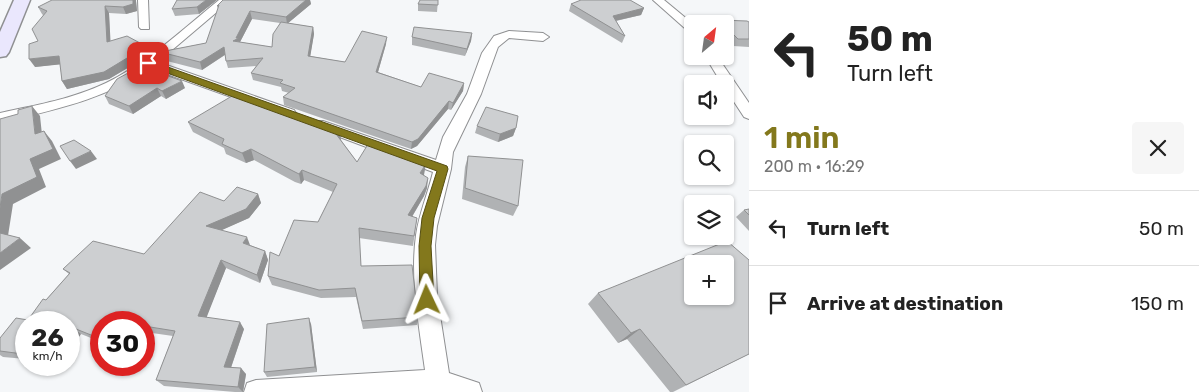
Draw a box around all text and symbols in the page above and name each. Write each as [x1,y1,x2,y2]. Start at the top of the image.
north arrow [684,15,734,65]
map controls [684,15,734,305]
text: 50 m [847,18,933,60]
icon: left [764,20,829,85]
pin [127,42,169,84]
icon: arrive [134,49,162,77]
text: Turn left [847,60,933,87]
button: sound [684,75,734,125]
text: 1 min [764,120,839,156]
button: close [1132,122,1184,174]
button: search [684,135,734,185]
text: 200 m · 16:29 [764,157,864,176]
button: layers [684,195,734,245]
icon: left [764,214,792,242]
text: Turn left [807,217,889,240]
text: 50 m [1139,217,1184,240]
button: + [684,255,734,305]
position arrow [400,273,452,325]
icon: arrive [764,289,792,317]
text: Arrive at destination [807,292,1003,315]
text: 150 m [1131,292,1184,315]
speed limit sign: 30 [90,311,155,376]
text: 26 [31,323,64,352]
text: km/h [33,349,62,363]

